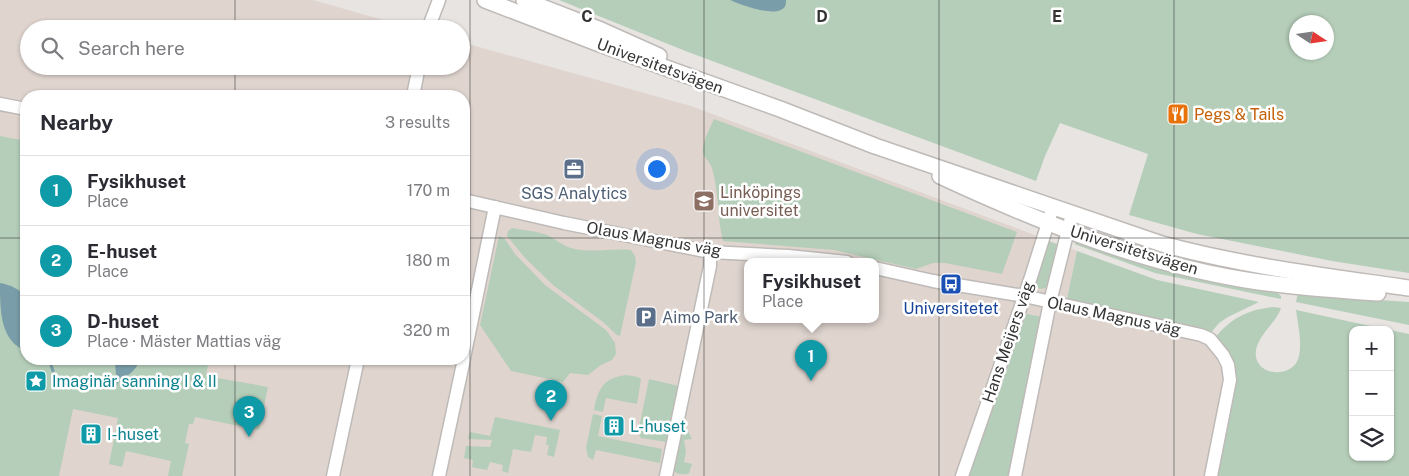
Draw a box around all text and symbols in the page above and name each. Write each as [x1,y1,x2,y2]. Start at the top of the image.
text: C [581,7,593,26]
text: D [816,7,828,26]
text: E [1052,7,1062,26]
north arrow [1289,15,1334,60]
search box [20,20,470,75]
icon: search [38,34,66,62]
street label: Universitetsvägen [594,34,726,98]
text: Search here [78,37,185,59]
restaurant icon: Pegs & Tails [1166,102,1190,126]
place label: Pegs & Tails [1194,105,1284,124]
text: Nearby [40,110,113,135]
text: 3 results [385,113,450,132]
your location [644,156,670,182]
office icon: SGS Analytics [562,157,586,181]
text: Fysikhuset [87,170,186,192]
text: 1 [53,181,59,200]
text: 170 m [407,181,450,200]
place label: Linköpings universitet [720,183,801,220]
place label: SGS Analytics [521,184,627,203]
school or university icon: Linköpings universitet [692,189,716,213]
text: Place [87,192,129,211]
street label: Olaus Magnus väg [585,218,723,260]
street label: Universitetsvägen [1067,221,1201,279]
text: E-huset [87,240,157,262]
text: 2 [51,251,61,270]
text: 180 m [406,251,450,270]
popup [744,258,879,323]
text: Place [87,262,129,281]
text: Fysikhuset [762,270,861,292]
bus stop icon: Universitetet [939,272,963,296]
street label: Hans Meijers väg [978,279,1038,405]
text: Place [762,292,803,311]
street label: Olaus Magnus väg [1045,293,1183,339]
place label: Universitetet [903,299,999,318]
parking icon: Aimo Park [634,305,658,329]
place label: Aimo Park [662,308,738,327]
text: D-huset [87,310,159,332]
text: 3 [51,321,61,340]
text: 320 m [403,321,450,340]
map controls [1349,326,1394,461]
button: + [1349,326,1394,371]
text: Place · Mäster Mattias väg [87,332,281,351]
pin: 1 [795,340,827,381]
place icon: Imaginär sanning I & II [24,369,48,393]
button: − [1349,371,1394,416]
place label: Imaginär sanning I & II [52,372,217,391]
pin: 2 [535,380,567,421]
pin: 3 [233,396,265,437]
building icon: L-huset [602,414,626,438]
button: layers [1349,416,1394,461]
place label: L-huset [630,417,686,436]
building icon: I-huset [79,422,103,446]
place label: I-huset [107,425,159,444]

